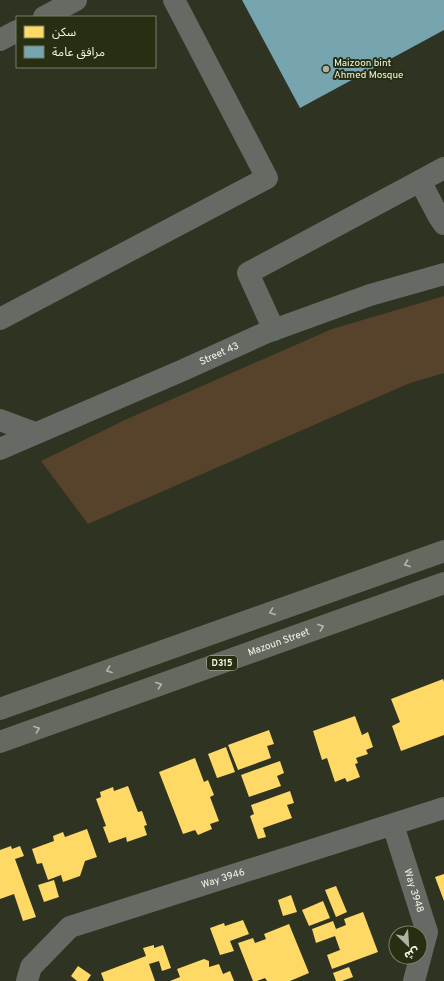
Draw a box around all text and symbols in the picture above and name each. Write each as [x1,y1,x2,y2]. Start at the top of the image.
legend [16,16,156,68]
text: سكن [52,25,76,41]
text: مرافق عامة [52,45,105,61]
place label: Maizoon bint Ahmed Mosque [334,57,403,82]
marker: Maizoon bint Ahmed Mosque [321,64,331,74]
street label: Street 43 [197,339,241,368]
one-way arrow [404,559,411,568]
one-way arrow [268,608,275,616]
one-way arrow [317,623,324,632]
street label: Mazoun Street [246,625,312,659]
road number: D315 [207,656,237,670]
one-way arrow [106,665,113,673]
one-way arrow [156,681,163,690]
one-way arrow [33,725,40,734]
street label: Way 3946 [200,865,246,891]
street label: Way 3948 [401,867,427,914]
north arrow [388,925,428,965]
text: ش [402,944,422,963]

